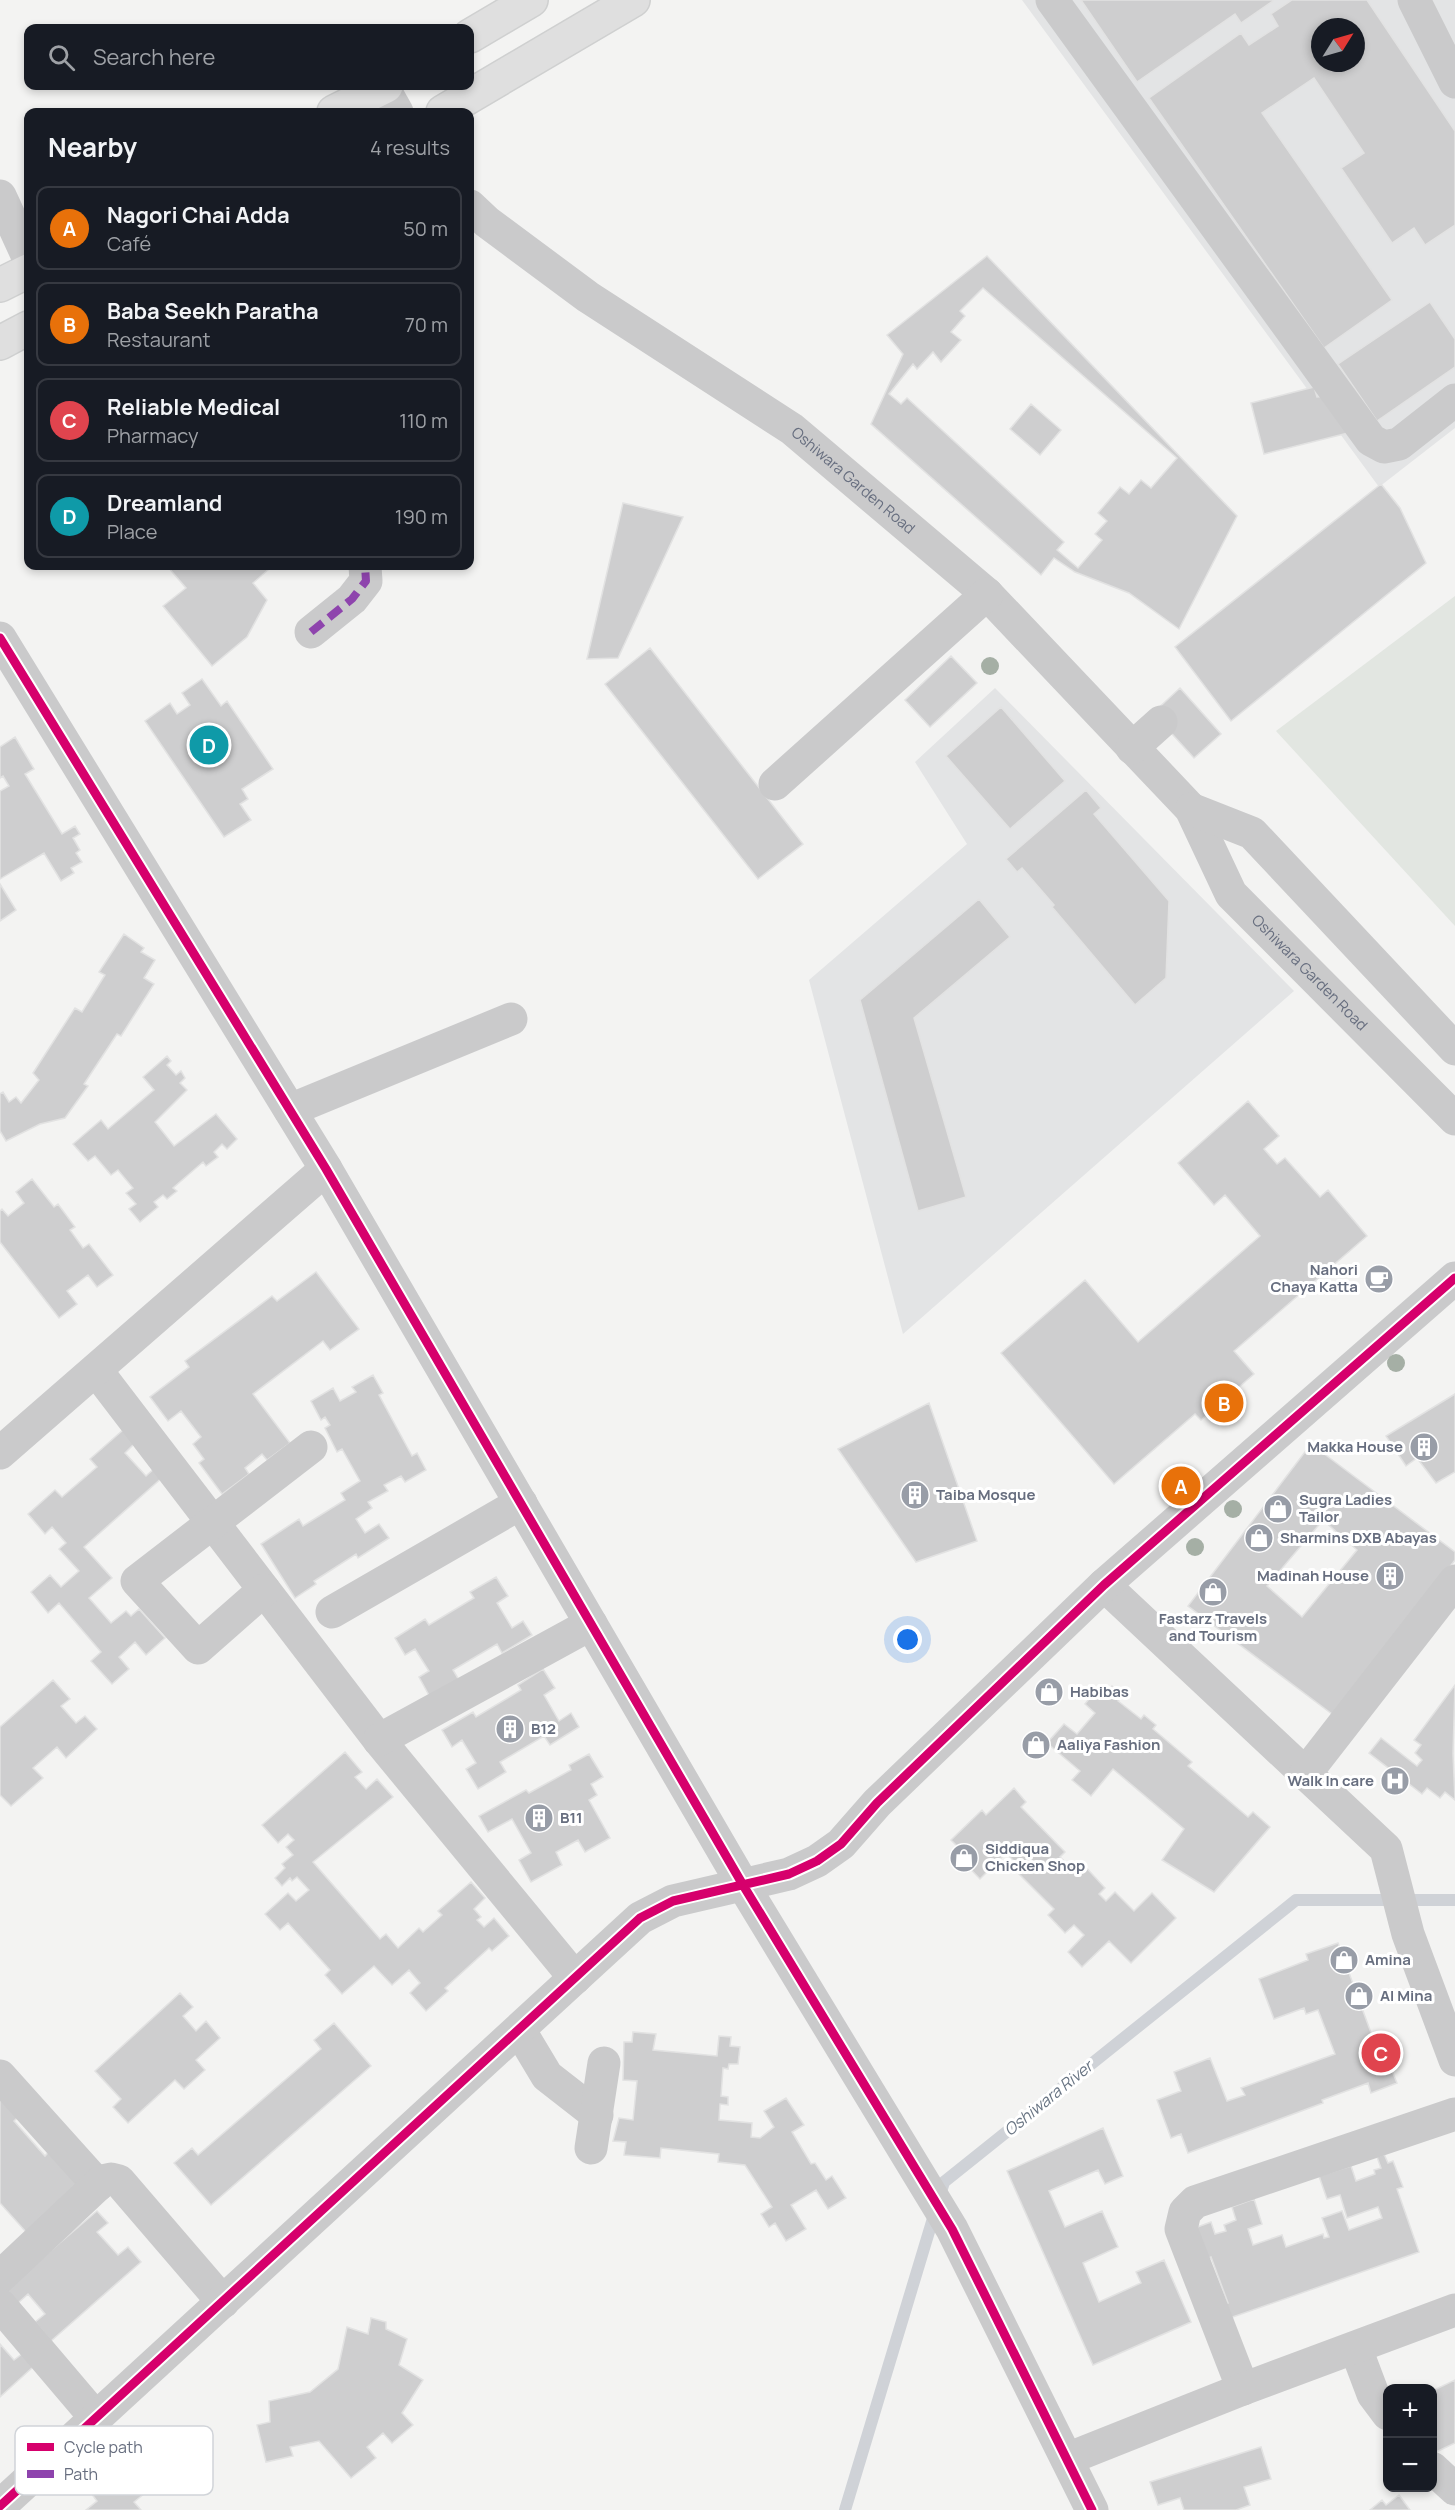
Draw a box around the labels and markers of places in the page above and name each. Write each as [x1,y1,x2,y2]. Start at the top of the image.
pin: D [190,722,228,768]
place label: Nahori Chaya Katta [1271,1259,1358,1297]
cafe icon: Nahori Chaya Katta [1363,1263,1395,1295]
pin: B [1204,1380,1244,1426]
building icon: Makka House [1408,1431,1440,1463]
place label: Makka House [1307,1436,1403,1457]
pin: A [1162,1464,1200,1508]
building icon: Taiba Mosque [899,1479,931,1511]
place label: Taiba Mosque [936,1484,1035,1505]
place label: Sugra Ladies Tailor [1299,1489,1392,1527]
shop icon: Sugra Ladies Tailor [1262,1493,1294,1525]
shop icon: Sharmins DXB Abayas [1243,1522,1275,1554]
place label: Sharmins DXB Abayas [1280,1527,1437,1548]
building icon: Madinah House [1374,1560,1406,1592]
place label: Madinah House [1257,1565,1369,1586]
shop icon: Fastarz Travels and Tourism [1197,1576,1229,1608]
place label: Fastarz Travels and Tourism [1159,1608,1267,1646]
shop icon: Habibas [1033,1676,1065,1708]
place label: Habibas [1070,1681,1129,1702]
building icon: B12 [494,1713,526,1745]
place label: B12 [531,1718,556,1739]
shop icon: Aaliya Fashion [1020,1729,1052,1761]
place label: Aaliya Fashion [1057,1734,1160,1755]
hospital icon: Walk In care [1379,1765,1411,1797]
place label: Walk In care [1288,1770,1374,1791]
building icon: B11 [523,1802,555,1834]
place label: B11 [560,1807,583,1828]
place label: Siddiqua Chicken Shop [985,1838,1085,1876]
shop icon: Siddiqua Chicken Shop [948,1842,980,1874]
shop icon: Amina [1328,1944,1360,1976]
place label: Amina [1365,1949,1411,1970]
shop icon: Al Mina [1343,1980,1375,2012]
place label: Al Mina [1380,1985,1432,2006]
pin: C [1362,2030,1400,2076]

